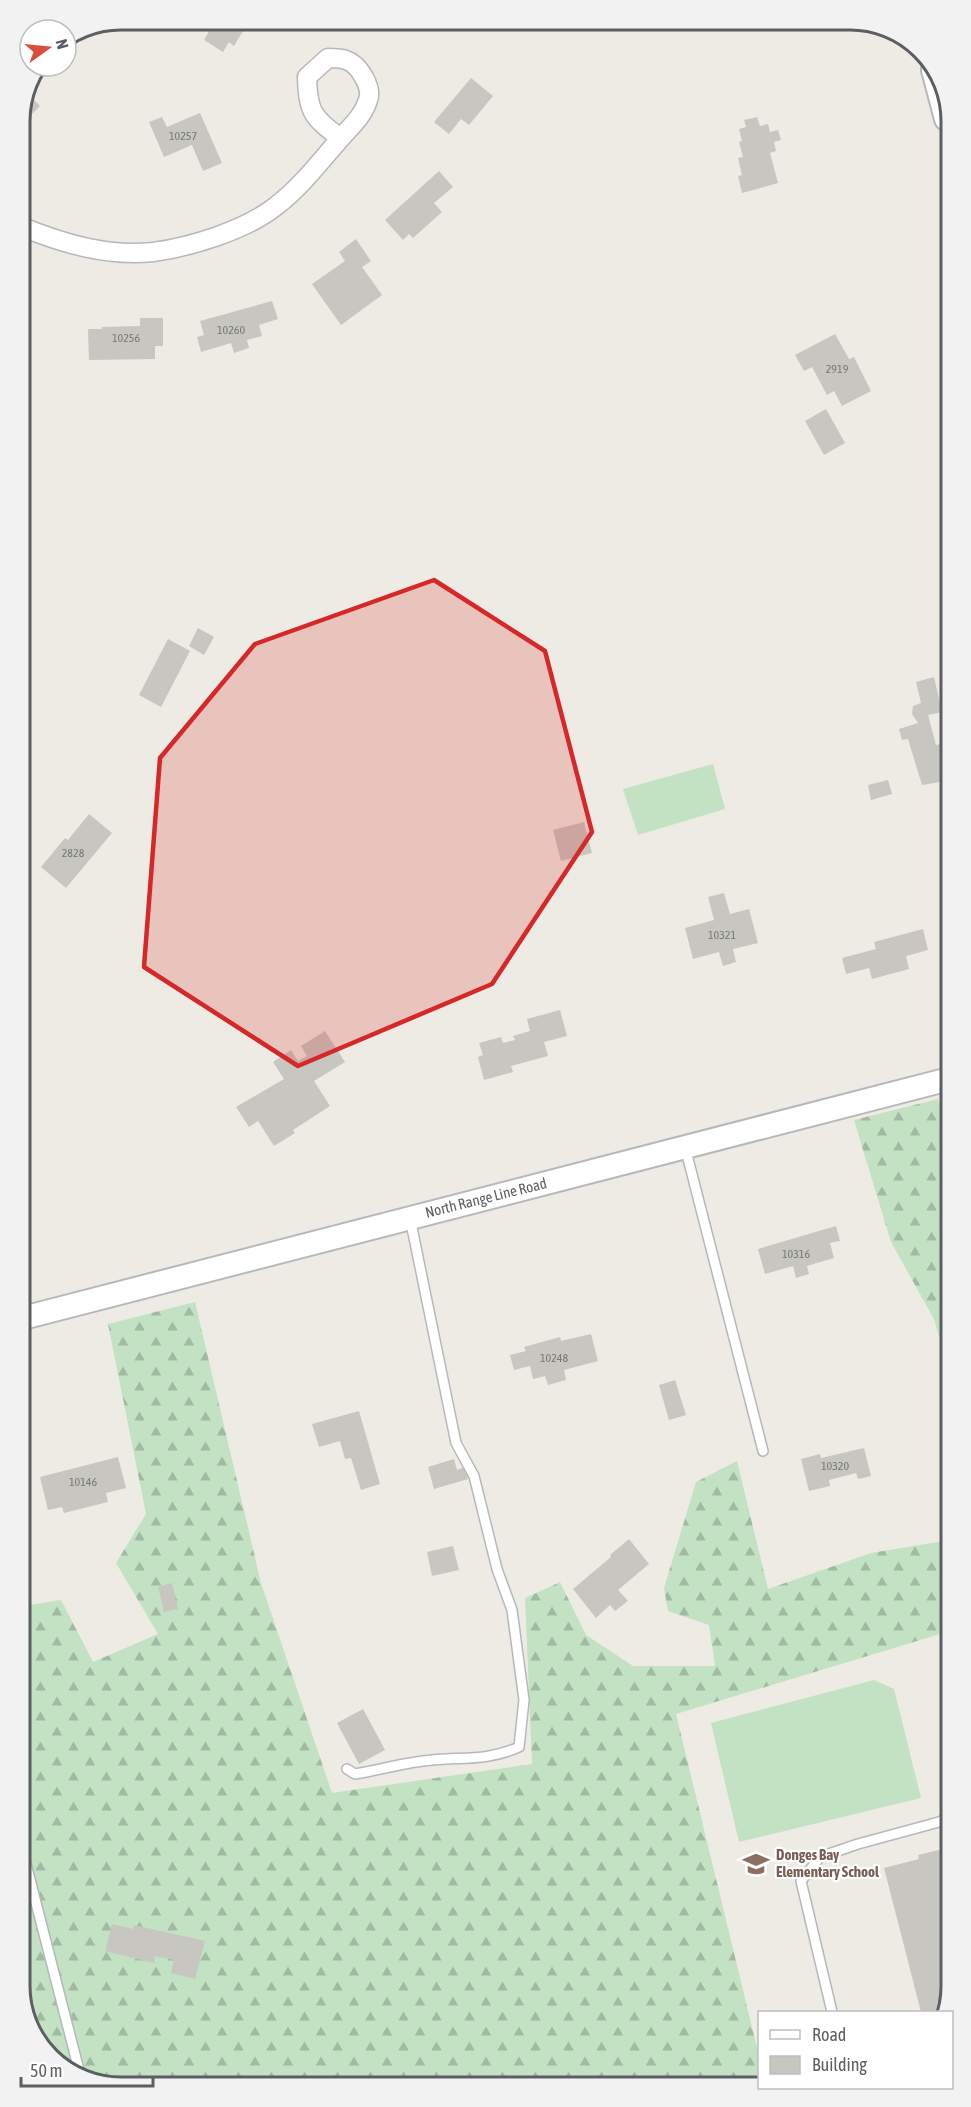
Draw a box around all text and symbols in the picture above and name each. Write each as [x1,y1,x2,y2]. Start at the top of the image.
north arrow [18,18,78,78]
text: N [53,37,72,51]
house number: 10257 [169,129,197,143]
house number: 10260 [217,323,245,337]
house number: 10256 [112,331,140,345]
house number: 2919 [826,362,849,376]
house number: 2828 [62,846,85,860]
house number: 10321 [708,928,736,942]
street label: North Range Line Road [423,1174,548,1221]
house number: 10316 [782,1247,810,1261]
house number: 10248 [540,1351,568,1365]
house number: 10320 [821,1459,849,1473]
house number: 10146 [69,1475,97,1489]
place label: Donges Bay Elementary School [776,1846,880,1880]
school or university icon: Donges Bay Elementary School [741,1849,771,1879]
legend [758,2011,953,2089]
text: Road [812,2024,846,2045]
scale bar [21,2050,153,2088]
text: Building [812,2054,867,2075]
text: 50 m [30,2060,62,2081]

